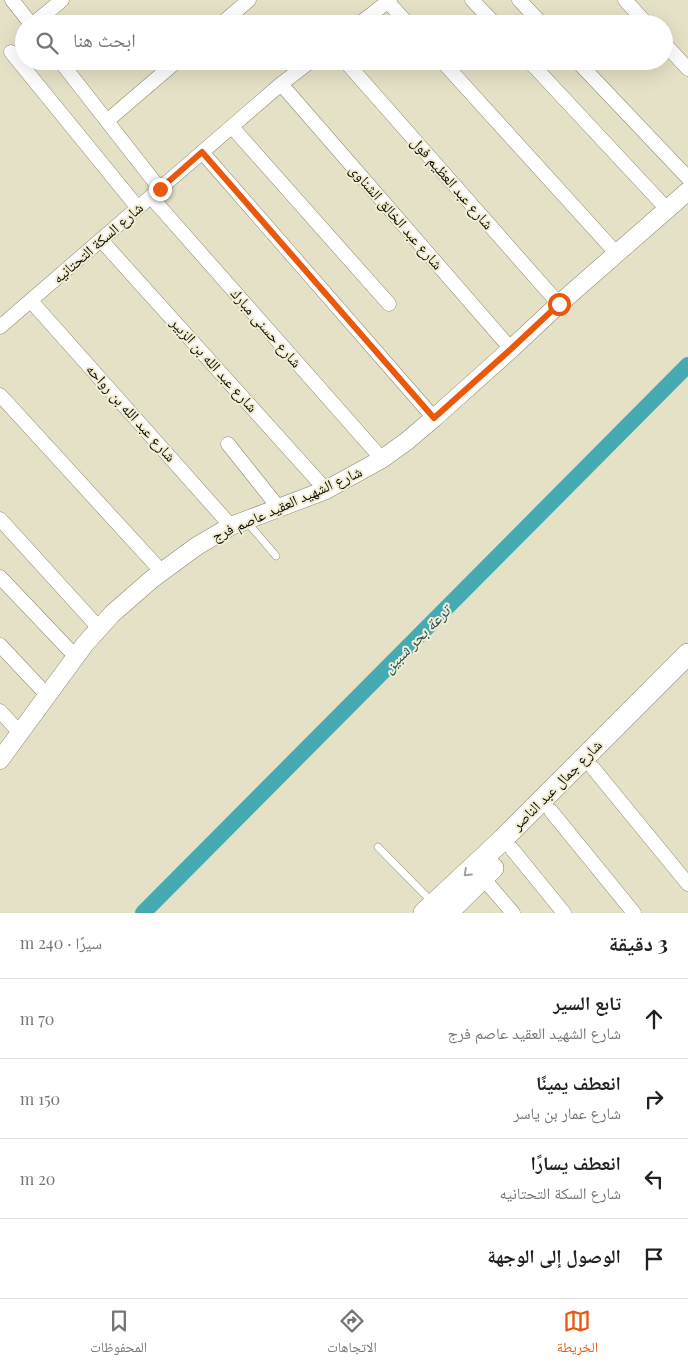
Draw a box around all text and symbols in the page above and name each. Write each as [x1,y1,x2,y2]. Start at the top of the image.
search box [15,15,673,70]
text: ابحث هنا [73,26,136,52]
icon: search [33,29,61,57]
street label: شارع عبد العظيم فول [406,132,499,234]
street label: شارع عبد الخالق الشناوى [345,159,448,274]
route end [149,178,172,201]
street label: شارع السكة التحتانيه [48,197,148,288]
street label: شارع حسنى مبارك [226,283,307,372]
route start [548,293,571,316]
street label: شارع عبد الله بن الزبير [165,312,263,417]
street label: شارع عبد الله بن رواحه [82,359,181,466]
street label: شارع الشهيد العقيد عاصم فرج [208,461,365,546]
water label: ترعة بحر شبين [377,598,457,678]
street label: شارع جمال عبد الناصر [506,735,607,835]
one-way arrow [464,867,473,876]
text: 3 دقيقة [609,928,668,956]
text: سيرًا · 240 m [20,932,102,953]
text: تابع السير [553,989,621,1015]
icon: ahead [640,1005,668,1033]
text: 70 m [20,1008,54,1029]
text: شارع الشهيد العقيد عاصم فرج [448,1022,621,1043]
text: انعطف يمينًا [536,1069,621,1095]
icon: right [640,1085,668,1113]
text: 150 m [20,1088,60,1109]
text: شارع عمار بن ياسر [513,1102,621,1123]
text: انعطف يسارًا [530,1149,621,1175]
icon: left [640,1165,668,1193]
text: 20 m [20,1168,55,1189]
text: شارع السكة التحتانيه [499,1182,621,1203]
text: الوصول إلى الوجهة [487,1242,621,1268]
icon: arrive [640,1245,668,1273]
tab: المحفوظات [90,1307,147,1361]
tab: الاتجاهات [327,1307,377,1361]
tab: الخريطة [557,1307,598,1361]

